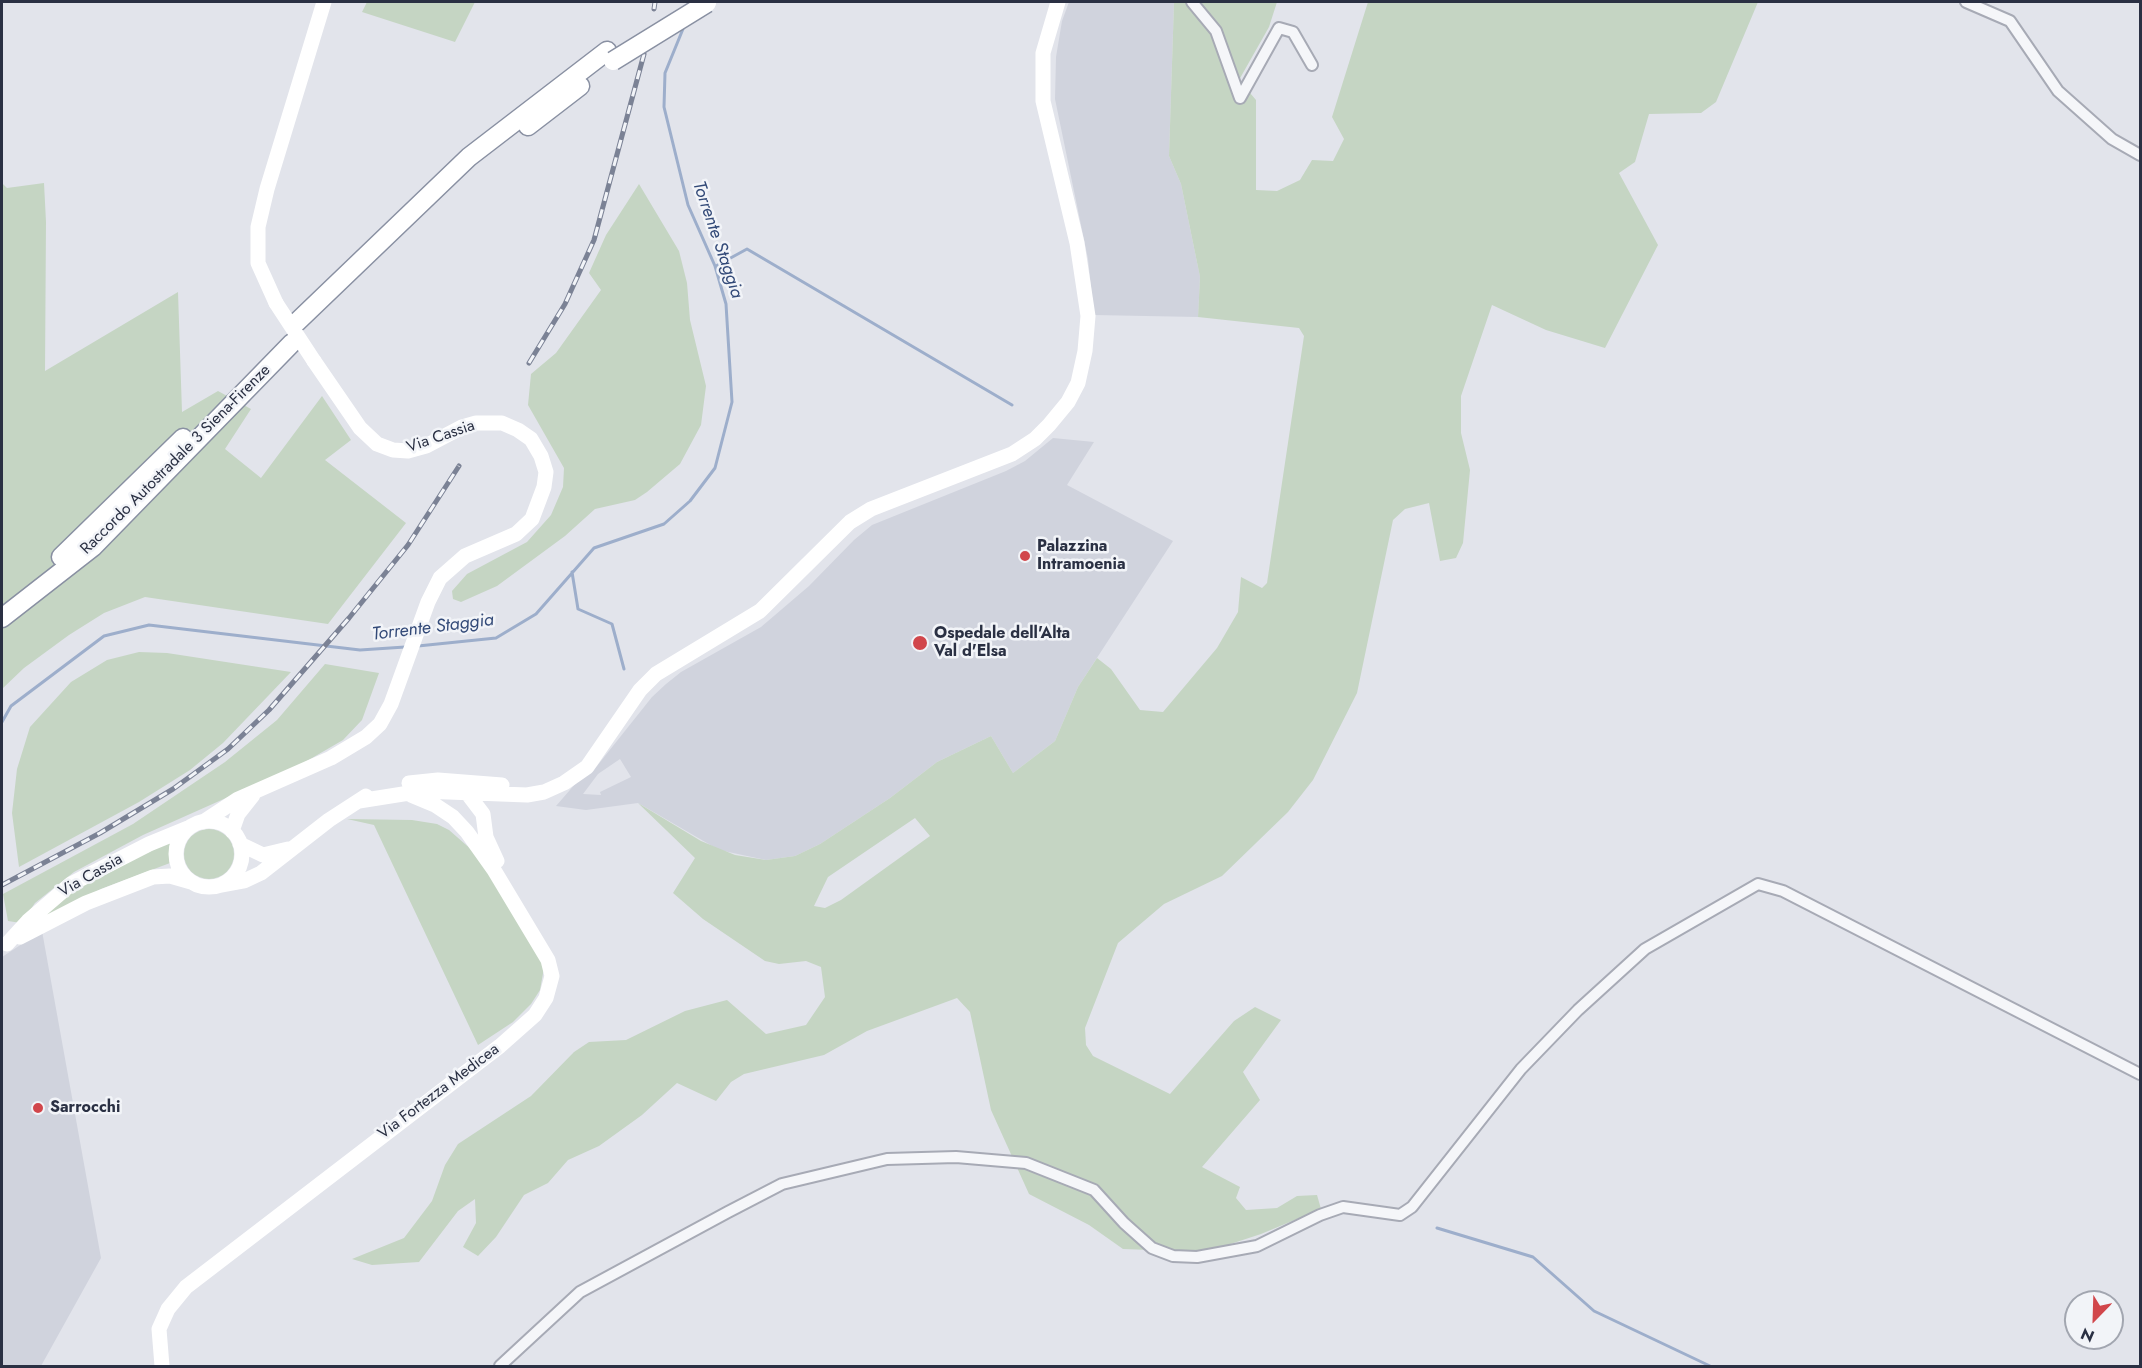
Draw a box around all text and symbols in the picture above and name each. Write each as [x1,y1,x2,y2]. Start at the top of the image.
water label: Torrente Staggia [687,179,747,301]
street label: Raccordo Autostradale 3 Siena-Firenze [77,361,275,559]
street label: Via Cassia [404,416,478,458]
place label: Palazzina Intramoenia [1037,537,1126,575]
marker: Palazzina Intramoenia [1018,549,1032,563]
water label: Torrente Staggia [371,610,495,646]
place label: Ospedale dell'Alta Val d'Elsa [934,624,1070,662]
marker: Ospedale dell'Alta Val d'Elsa [911,634,929,652]
street label: Via Cassia [56,850,126,902]
street label: Via Fortezza Medicea [375,1040,503,1144]
place label: Sarrocchi [50,1098,120,1118]
marker: Sarrocchi [31,1101,45,1115]
north arrow [2064,1290,2124,1350]
text: N [2077,1322,2098,1348]

